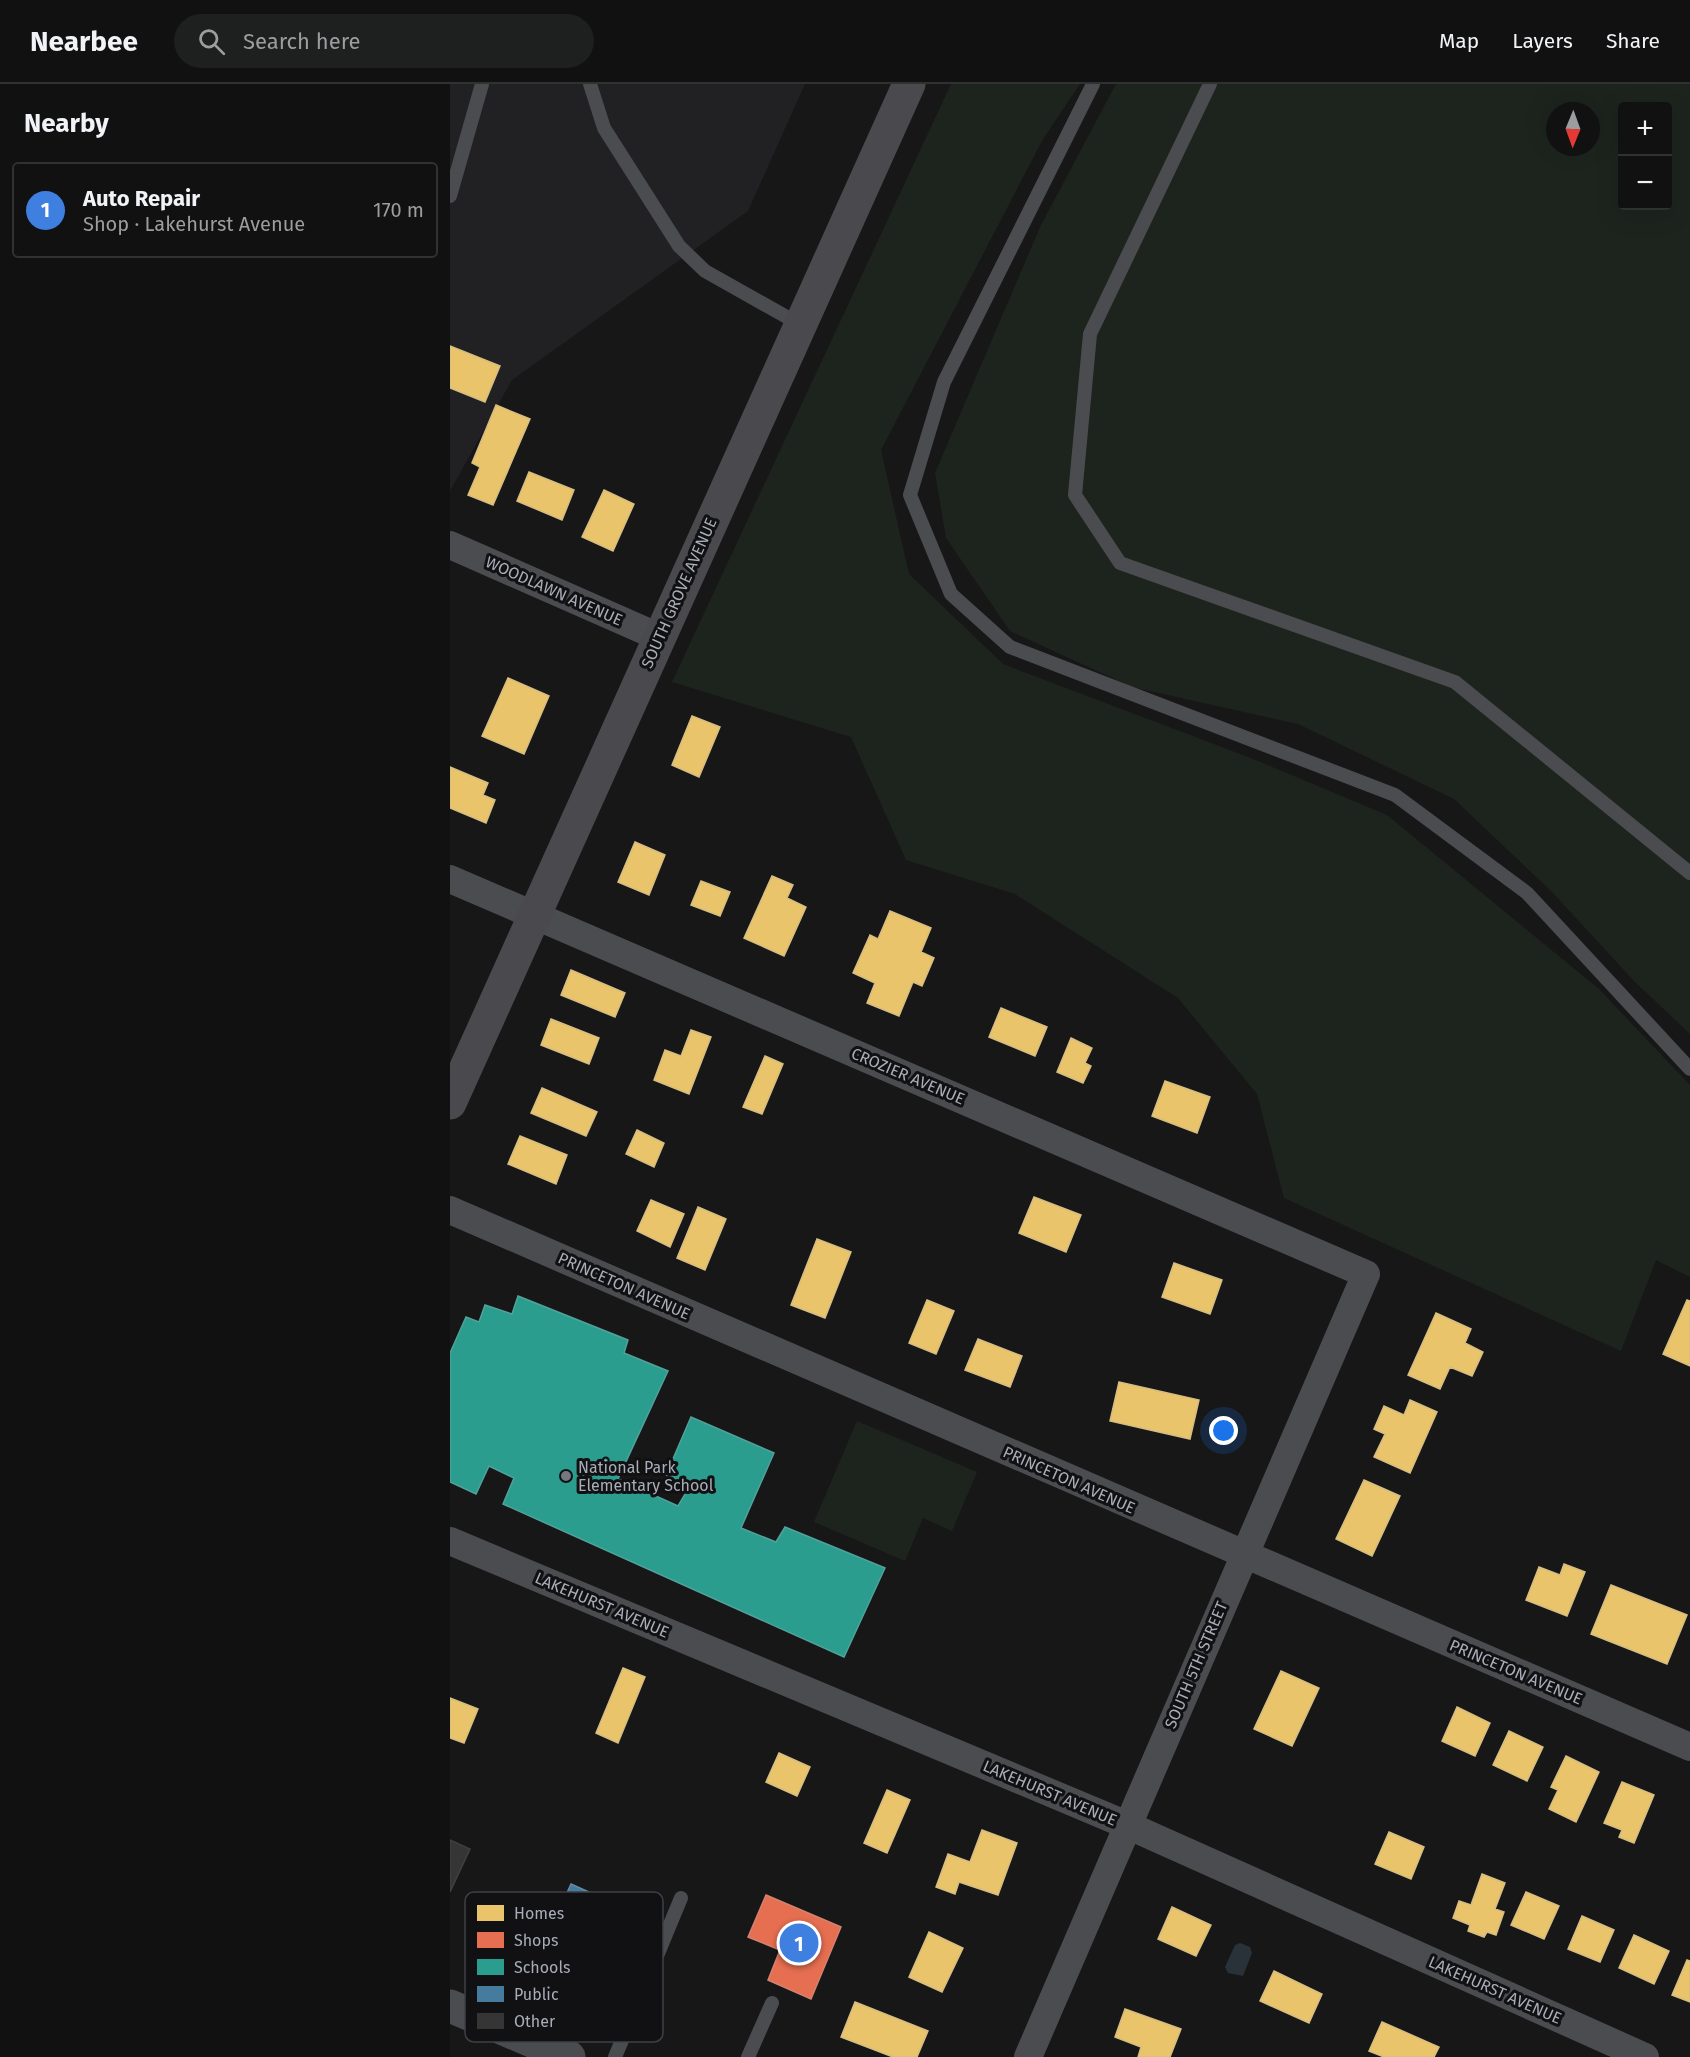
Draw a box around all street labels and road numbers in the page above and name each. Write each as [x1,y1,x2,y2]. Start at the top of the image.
street label: SOUTH GROVE AVENUE [637,515,721,671]
street label: WOODLAWN AVENUE [483,552,625,630]
street label: CROZIER AVENUE [849,1044,967,1108]
street label: PRINCETON AVENUE [555,1248,693,1324]
street label: PRINCETON AVENUE [1000,1442,1138,1518]
street label: LAKEHURST AVENUE [532,1568,672,1642]
street label: SOUTH 5TH STREET [1161,1598,1232,1731]
street label: PRINCETON AVENUE [1447,1635,1585,1709]
street label: LAKEHURST AVENUE [980,1756,1120,1830]
street label: LAKEHURST AVENUE [1426,1952,1564,2028]

